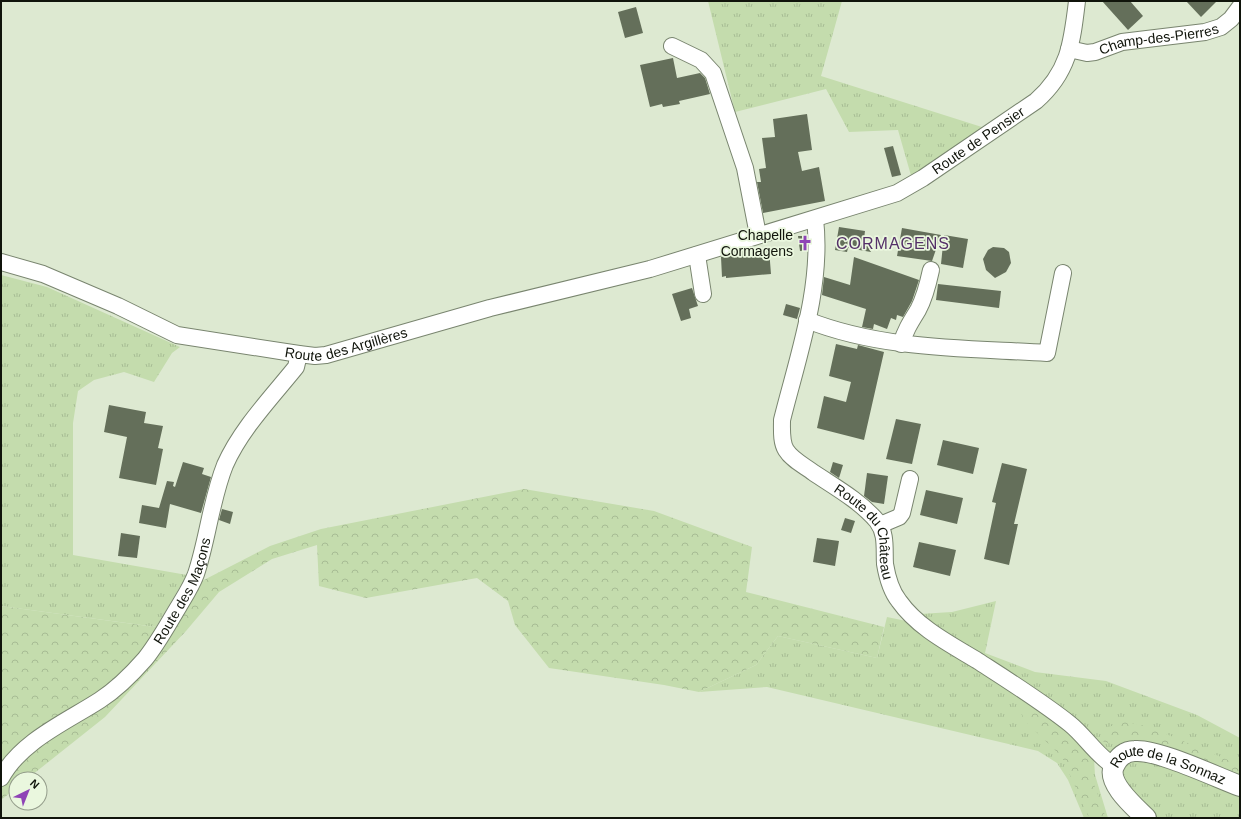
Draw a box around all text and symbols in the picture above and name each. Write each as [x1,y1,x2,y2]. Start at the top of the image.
street label: Champ-des-Pierres [1097,20,1221,58]
street label: Route de Pensier [929,103,1028,178]
place label: Chapelle Cormagens [721,227,793,259]
church icon: Chapelle Cormagens [796,234,814,252]
district label: CORMAGENS [836,235,950,252]
street label: Route des Argillères [284,324,409,364]
street label: Route du Château [831,480,896,581]
street label: Route des Maçons [150,536,213,647]
street label: Route de la Sonnaz [1107,743,1228,787]
north arrow [8,771,48,811]
text: N [28,777,42,791]

